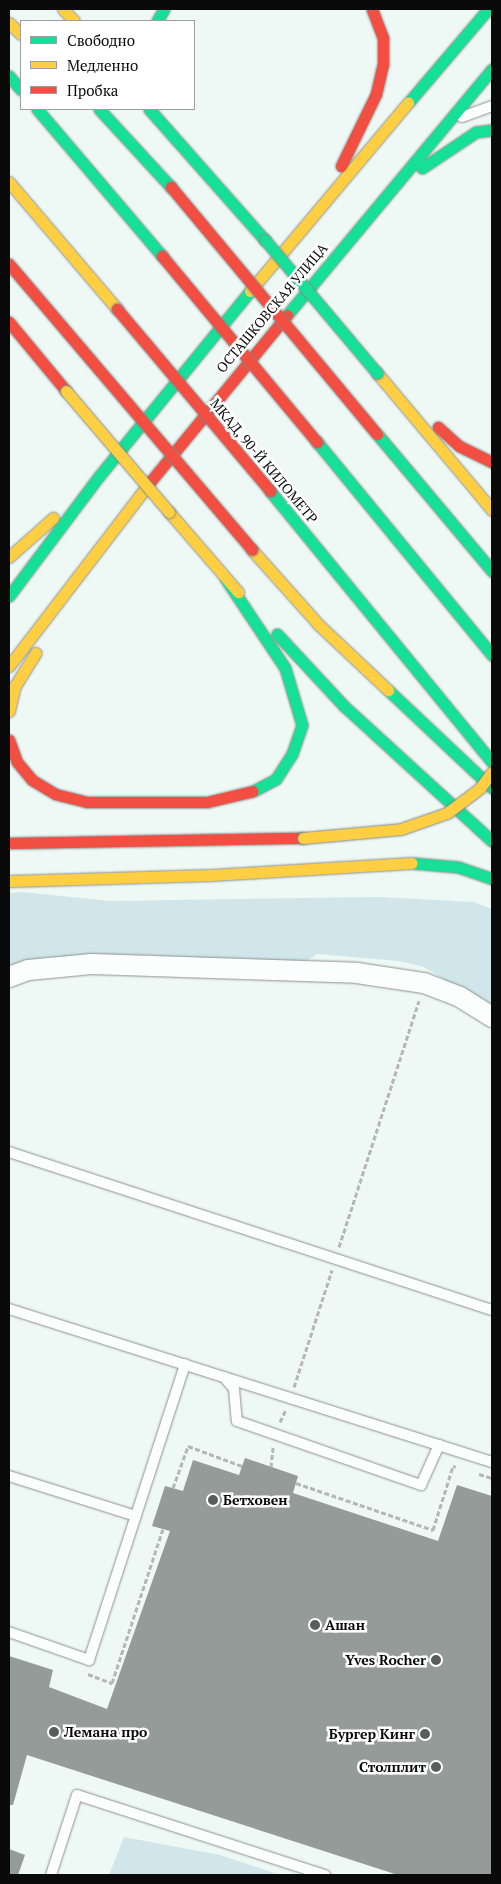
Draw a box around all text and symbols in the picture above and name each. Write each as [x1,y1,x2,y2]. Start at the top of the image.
legend [20,20,195,110]
text: Свободно [67,30,135,50]
text: Медленно [67,55,138,75]
text: Пробка [67,80,118,100]
street label: ОСТАШКОВСКАЯ УЛИЦА [213,240,331,376]
street label: МКАД, 90-Й КИЛОМЕТР [207,395,321,527]
place label: Бетховен [223,1492,288,1508]
marker: Бетховен [207,1494,219,1506]
place label: Ашан [325,1617,365,1633]
marker: Ашан [309,1619,321,1631]
place label: Yves Rocher [345,1652,426,1668]
marker: Yves Rocher [430,1654,442,1666]
place label: Лемана про [64,1724,147,1740]
marker: Лемана про [48,1726,60,1738]
place label: Бургер Кинг [329,1726,415,1742]
marker: Бургер Кинг [419,1728,431,1740]
place label: Столплит [359,1759,426,1775]
marker: Столплит [430,1761,442,1773]

